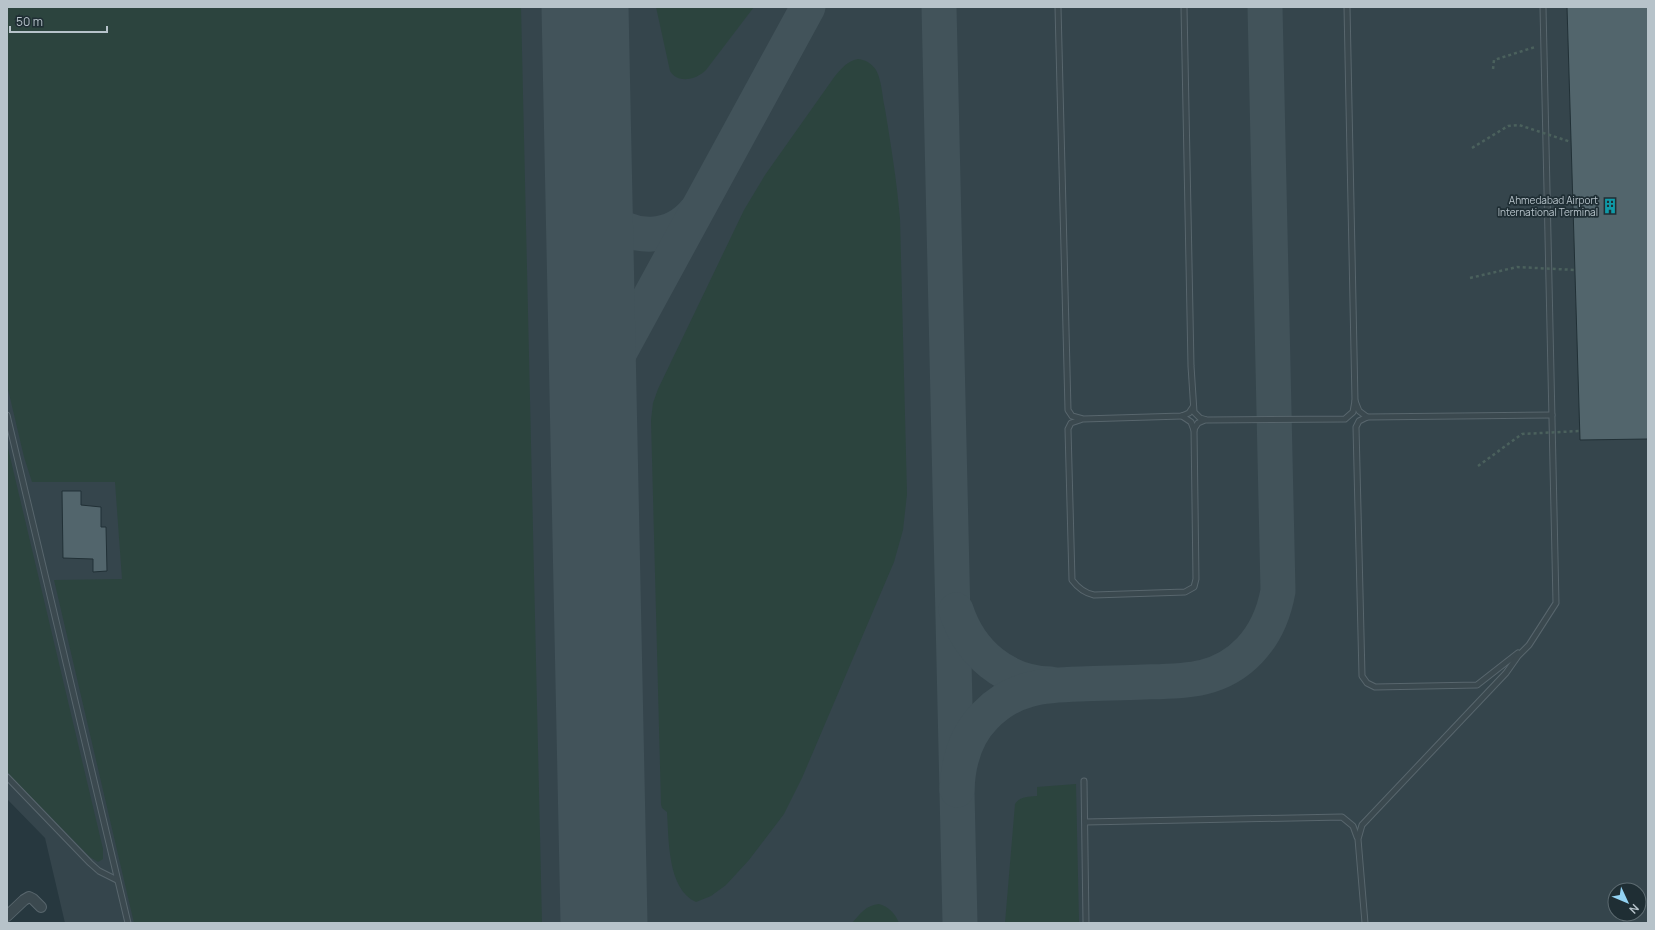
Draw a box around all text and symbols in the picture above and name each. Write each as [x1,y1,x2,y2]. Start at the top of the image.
scale bar [10,8,107,34]
text: 50 m [16,13,43,30]
place label: Ahmedabad Airport International Terminal [1498,193,1598,219]
building icon: Ahmedabad Airport International Terminal [1601,197,1619,215]
north arrow [1607,882,1647,922]
text: N [1626,901,1643,917]

